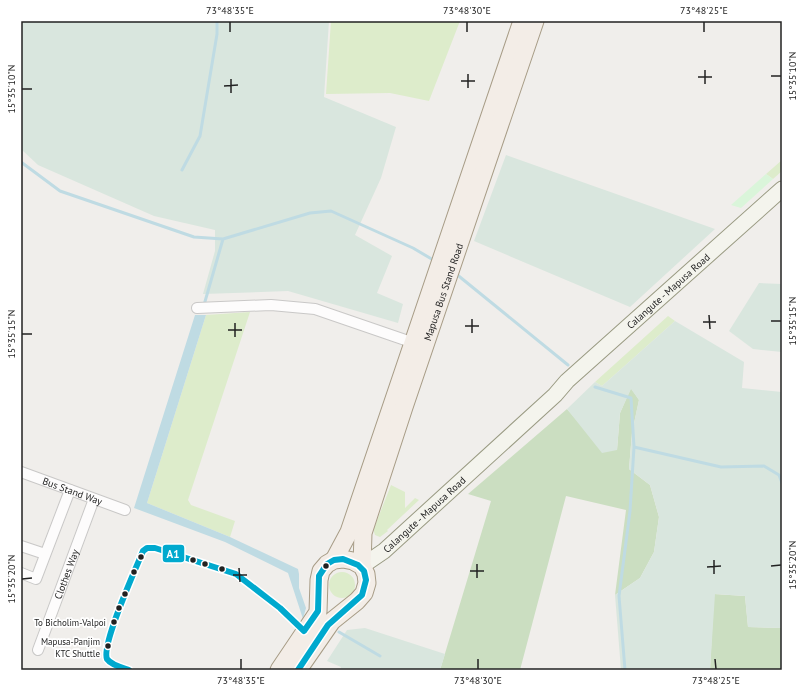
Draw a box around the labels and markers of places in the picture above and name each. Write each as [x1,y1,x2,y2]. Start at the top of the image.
unlabelled marker [136,552,146,562]
unlabelled marker [188,555,198,565]
unlabelled marker [200,559,210,569]
unlabelled marker [321,561,331,571]
unlabelled marker [217,564,227,574]
unlabelled marker [129,567,139,577]
unlabelled marker [120,589,130,599]
unlabelled marker [114,603,124,613]
place label: To Bicholim-Valpoi [34,617,106,628]
marker: To Bicholim-Valpoi [109,617,119,627]
place label: Mapusa-Panjim KTC Shuttle [41,636,100,659]
marker: Mapusa-Panjim KTC Shuttle [103,641,113,651]

